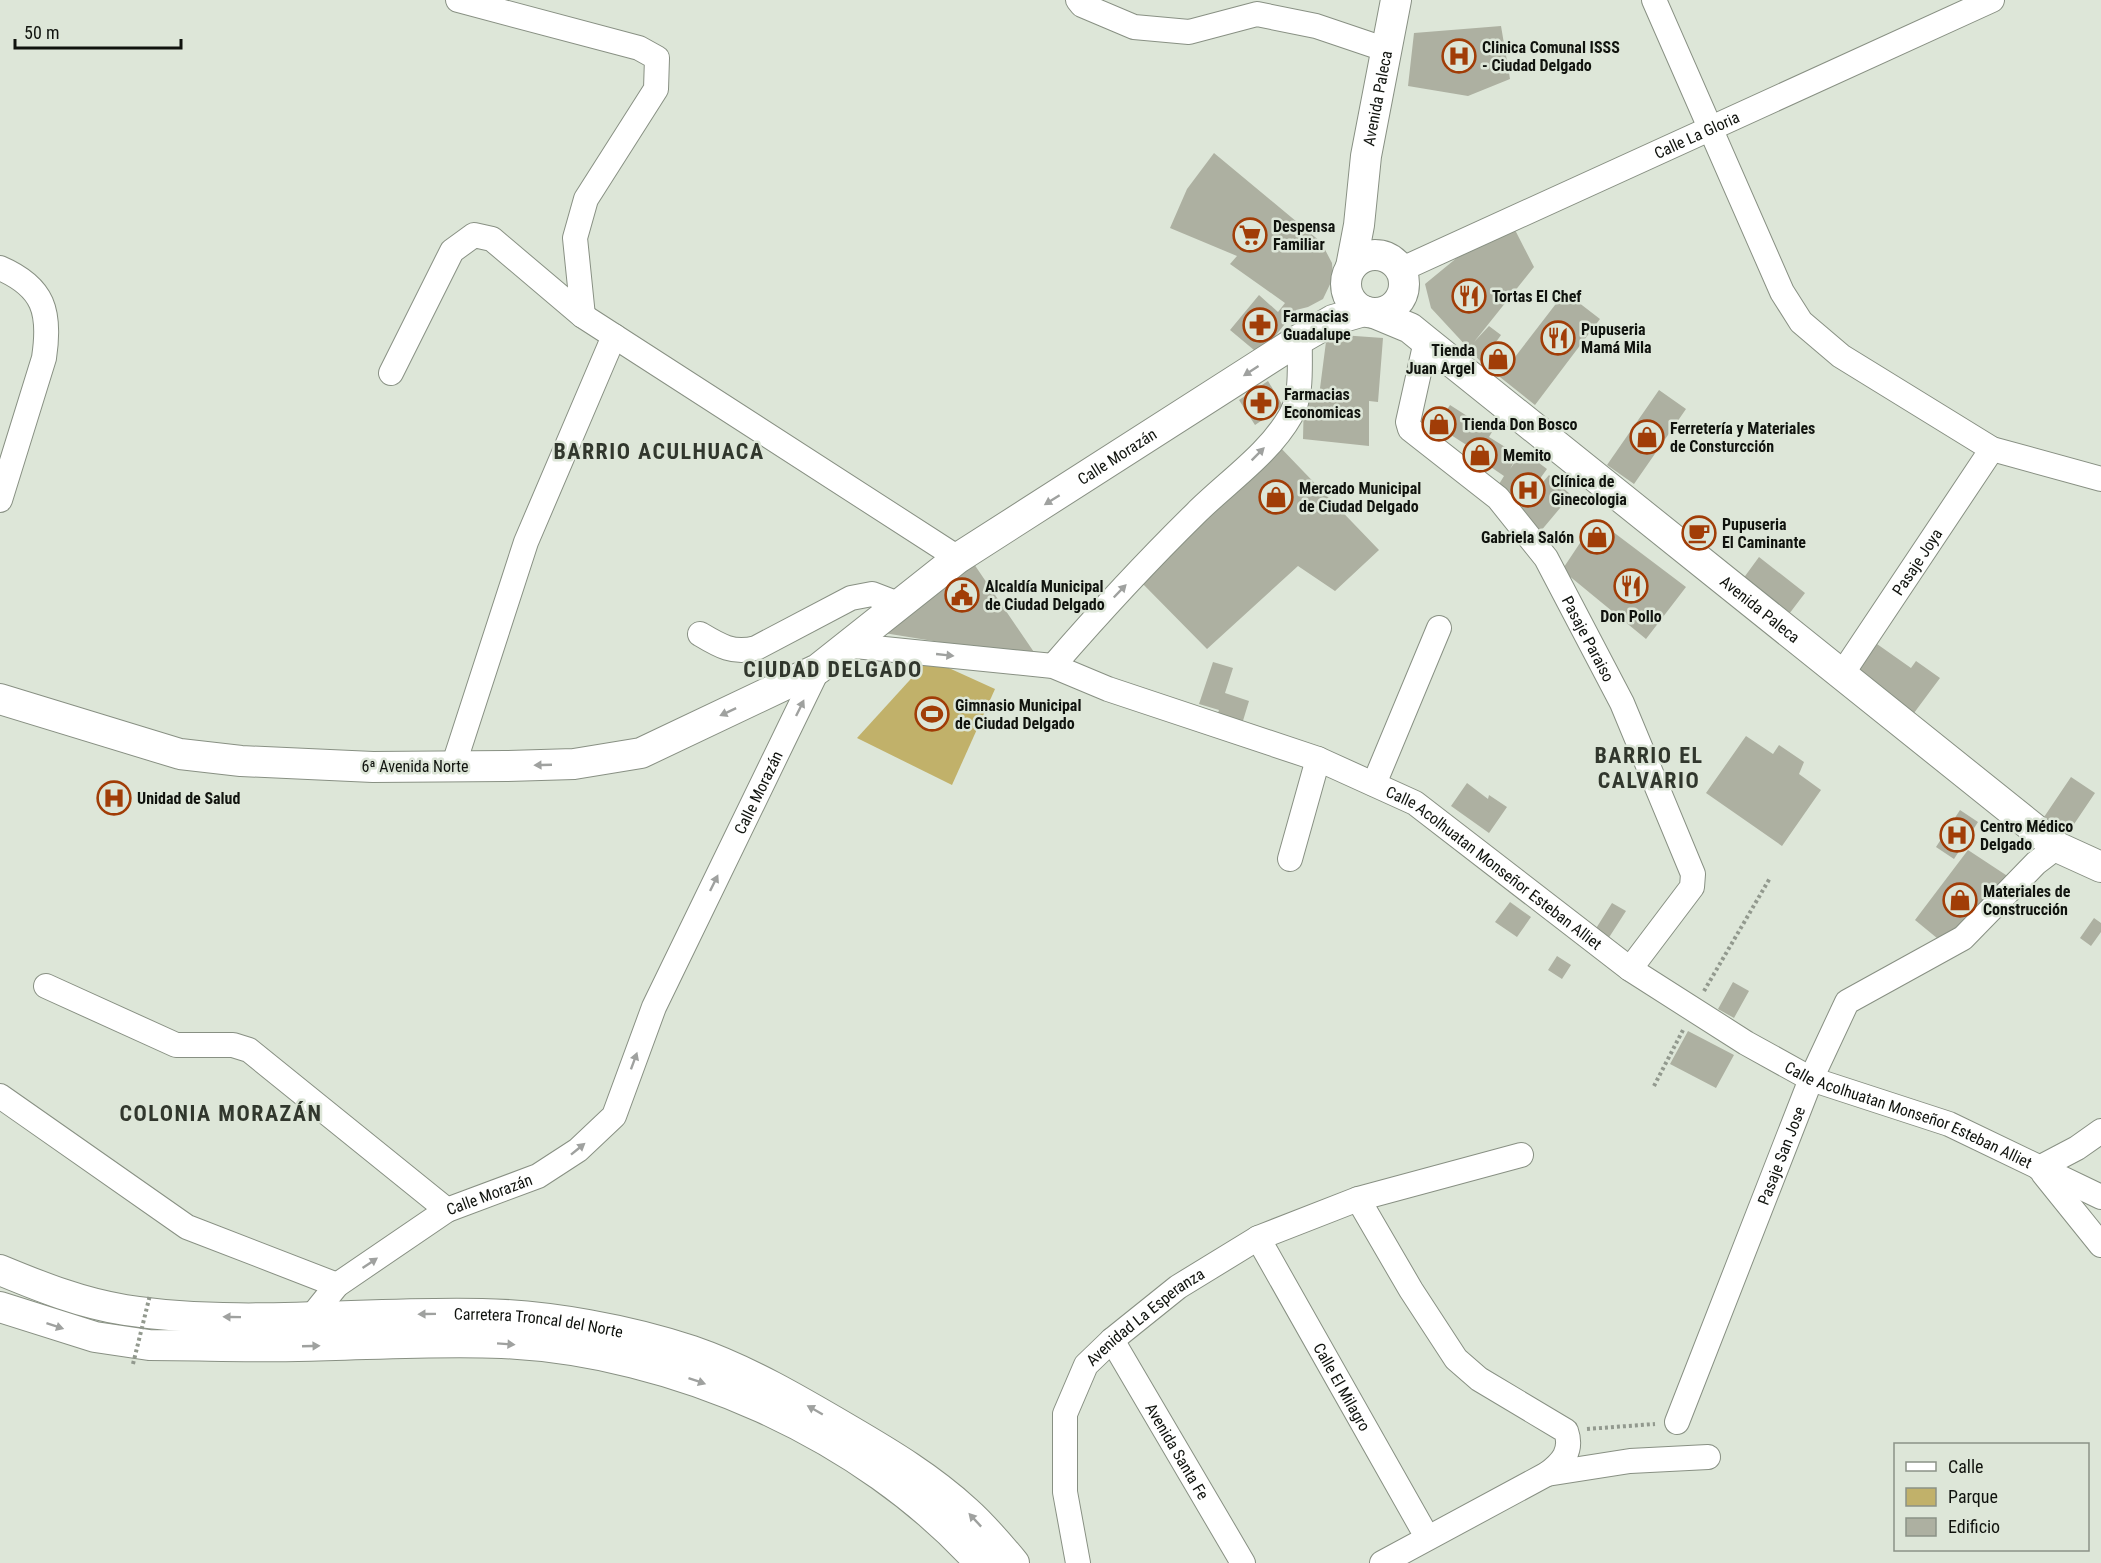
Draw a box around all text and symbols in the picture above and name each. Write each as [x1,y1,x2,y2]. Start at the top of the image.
scale bar [15,12,182,50]
text: 50 m [24,22,59,43]
hospital icon: Clinica Comunal ISSS - Ciudad Delgado [1441,38,1477,74]
place label: Clinica Comunal ISSS - Ciudad Delgado [1482,38,1620,75]
street label: Avenida Paleca [1359,49,1396,147]
street label: Calle La Gloria [1651,108,1742,163]
supermarket icon: Despensa Familiar [1232,217,1268,253]
place label: Despensa Familiar [1273,217,1336,254]
restaurant icon: Tortas El Chef [1451,278,1487,314]
place label: Tortas El Chef [1492,287,1582,306]
pharmacy icon: Farmacias Guadalupe [1242,307,1278,343]
place label: Farmacias Guadalupe [1283,307,1351,344]
restaurant icon: Pupuseria Mamá Mila [1540,320,1576,356]
place label: Pupuseria Mamá Mila [1581,320,1652,357]
place label: Tienda Juan Argel [1406,341,1475,378]
shop icon: Tienda Juan Argel [1480,341,1516,377]
one-way arrow [1243,365,1259,376]
pharmacy icon: Farmacias Economicas [1243,385,1279,421]
place label: Farmacias Economicas [1284,385,1361,422]
shop icon: Tienda Don Bosco [1421,406,1457,442]
place label: Tienda Don Bosco [1462,415,1578,434]
shop icon: Ferretería y Materiales de Consturcción [1629,419,1665,455]
place label: Ferretería y Materiales de Consturcción [1670,419,1815,456]
street label: Calle Morazán [1074,424,1160,489]
shop icon: Memito [1462,437,1498,473]
district label: BARRIO ACULHUACA [553,439,765,464]
place label: Memito [1503,446,1551,465]
one-way arrow [1251,447,1265,461]
hospital icon: Clínica de Ginecologia [1510,472,1546,508]
place label: Clínica de Ginecologia [1551,472,1627,509]
shop icon: Mercado Municipal de Ciudad Delgado [1258,479,1294,515]
place label: Mercado Municipal de Ciudad Delgado [1299,479,1421,516]
one-way arrow [1044,494,1060,505]
cafe icon: Pupuseria El Caminante [1681,515,1717,551]
place label: Pupuseria El Caminante [1722,515,1806,552]
shop icon: Gabriela Salón [1579,519,1615,555]
street label: Pasaje Joya [1888,525,1946,599]
place label: Gabriela Salón [1481,528,1574,547]
restaurant icon: Don Pollo [1613,568,1649,604]
street label: Avenida Paleca [1716,572,1803,647]
public building icon: Alcaldía Municipal de Ciudad Delgado [944,577,980,613]
place label: Alcaldía Municipal de Ciudad Delgado [985,577,1105,614]
one-way arrow [1112,585,1126,599]
street label: Pasaje Paraiso [1558,593,1618,685]
place label: Don Pollo [1600,607,1662,626]
one-way arrow [936,650,955,660]
district label: CIUDAD DELGADO [743,657,923,682]
sports icon: Gimnasio Municipal de Ciudad Delgado [914,696,950,732]
place label: Gimnasio Municipal de Ciudad Delgado [955,696,1081,733]
one-way arrow [795,700,804,717]
one-way arrow [719,708,736,717]
district label: BARRIO EL CALVARIO [1595,743,1703,793]
street label: Calle Morazán [730,748,787,837]
street label: 6ª Avenida Norte [361,757,469,776]
one-way arrow [533,760,552,769]
hospital icon: Unidad de Salud [96,780,132,816]
street label: Calle Acolhuatan Monseñor Esteban Alliet [1383,782,1606,954]
place label: Unidad de Salud [137,789,240,808]
hospital icon: Centro Médico Delgado [1939,817,1975,853]
place label: Centro Médico Delgado [1980,817,2073,854]
one-way arrow [709,875,719,892]
shop icon: Materiales de Construcción [1942,882,1978,918]
place label: Materiales de Construcción [1983,882,2071,919]
one-way arrow [630,1052,640,1070]
street label: Calle Acolhuatan Monseñor Esteban Alliet [1781,1057,2035,1173]
district label: COLONIA MORAZÁN [120,1101,322,1126]
street label: Pasaje San Jose [1754,1104,1809,1208]
one-way arrow [571,1143,586,1155]
street label: Calle Morazán [444,1170,535,1219]
one-way arrow [362,1257,378,1269]
street label: Avenidad La Esperanza [1082,1264,1208,1370]
street label: Carretera Troncal del Norte [454,1305,625,1342]
one-way arrow [417,1309,436,1319]
one-way arrow [222,1313,241,1322]
one-way arrow [46,1321,64,1331]
one-way arrow [497,1339,516,1348]
street label: Calle El Milagro [1309,1340,1374,1435]
one-way arrow [302,1341,321,1350]
one-way arrow [688,1377,706,1387]
street label: Avenida Santa Fe [1141,1400,1213,1503]
one-way arrow [806,1405,823,1415]
legend [1894,1443,2089,1551]
text: Calle [1948,1456,1984,1477]
text: Parque [1948,1486,1998,1507]
one-way arrow [968,1512,982,1527]
text: Edificio [1948,1516,2000,1537]

